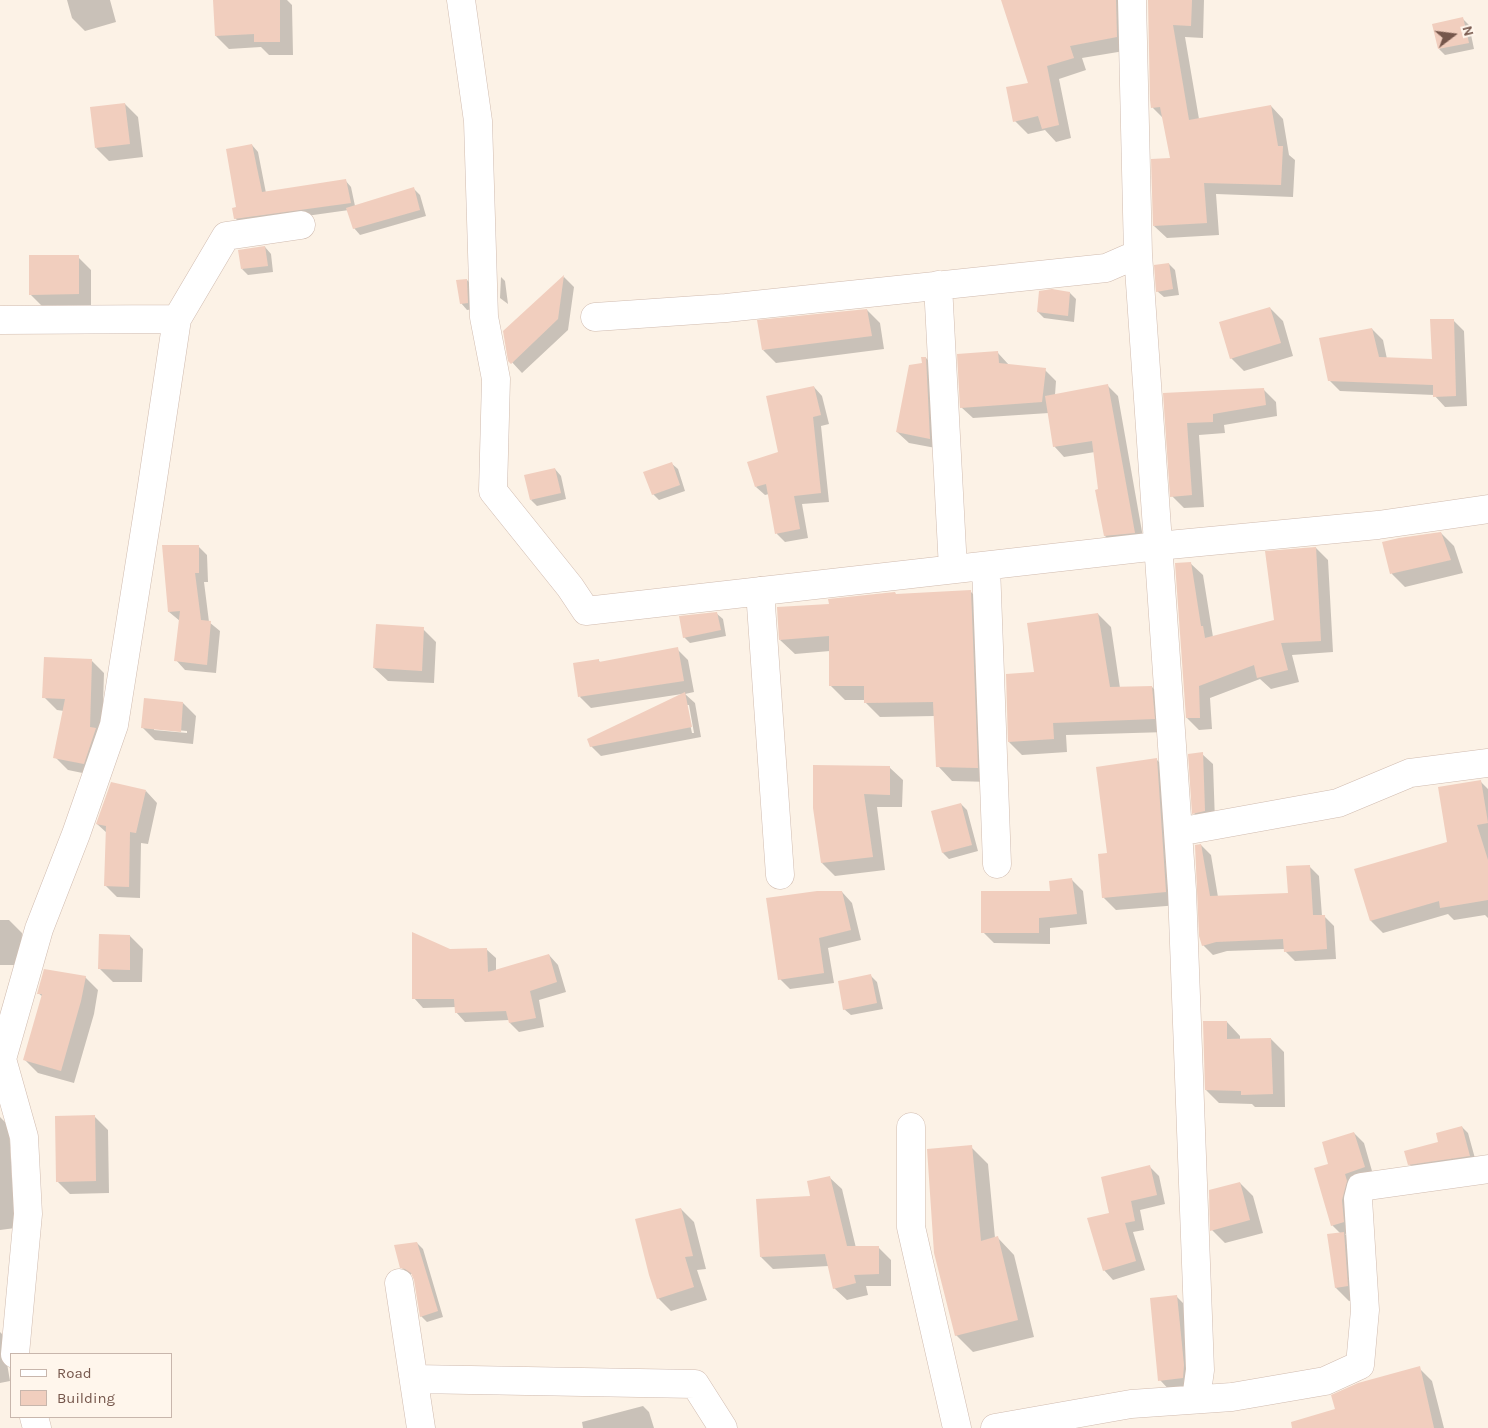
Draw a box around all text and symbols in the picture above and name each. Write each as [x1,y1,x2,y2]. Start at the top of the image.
north arrow [1428,10,1478,60]
text: N [1458,24,1477,38]
legend [10,1353,172,1418]
text: Road [57,1364,92,1382]
text: Building [57,1389,115,1407]

